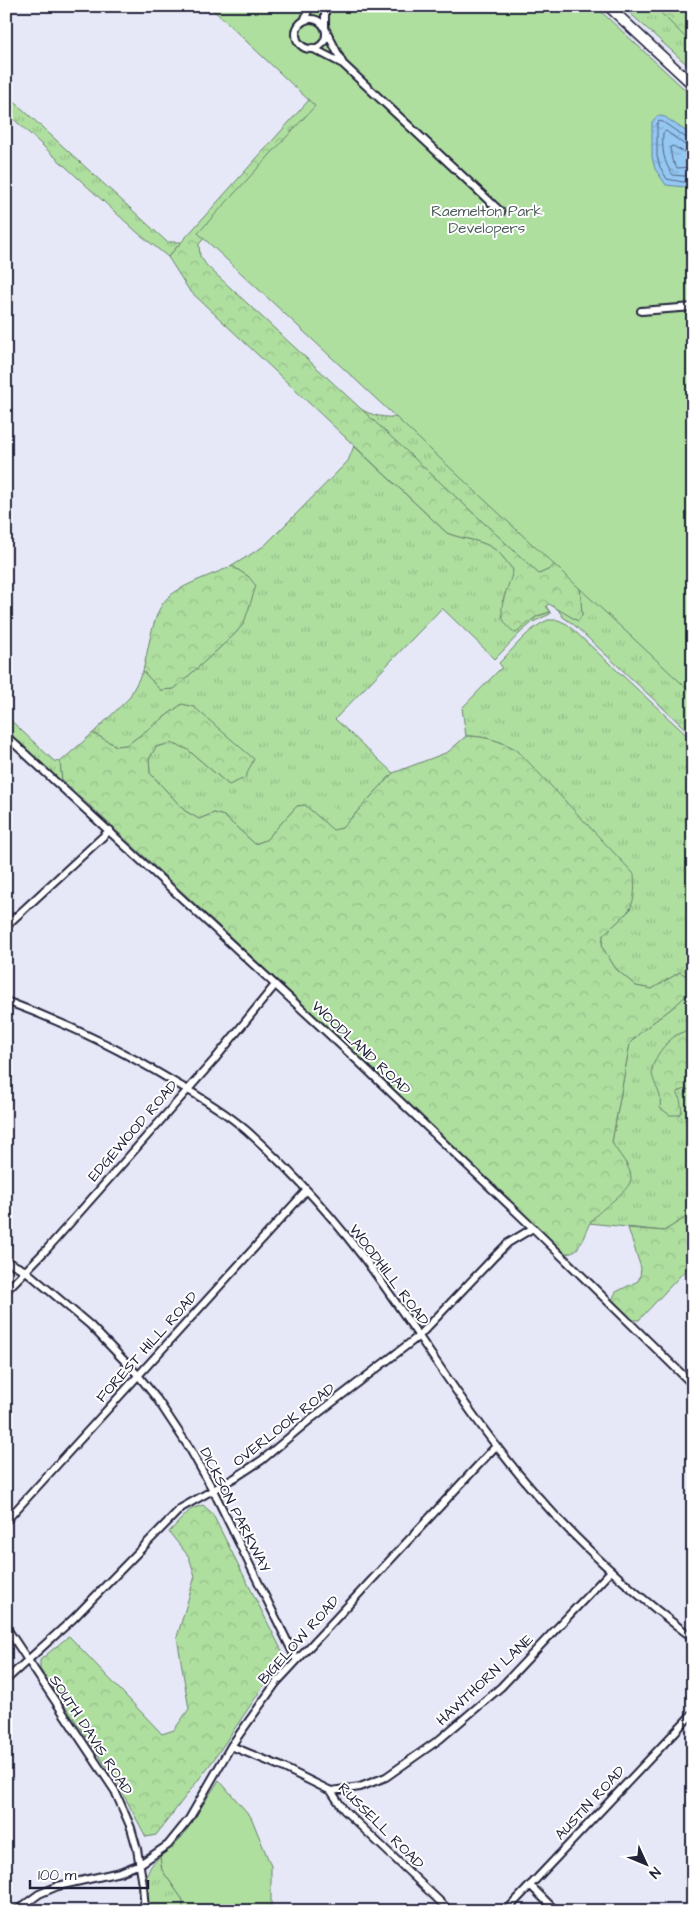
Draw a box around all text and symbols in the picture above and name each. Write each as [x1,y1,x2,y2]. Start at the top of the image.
park label: Raemelton Park Developers [431,201,543,239]
street label: WOODLAND ROAD [307,996,416,1100]
street label: EDGEWOOD ROAD [83,1076,183,1186]
street label: WOODHILL ROAD [344,1220,434,1330]
street label: FOREST HILL ROAD [91,1287,203,1407]
street label: OVERLOOK ROAD [228,1378,340,1472]
street label: DICKSON PARKWAY [194,1444,276,1576]
street label: BIGELOW ROAD [253,1591,345,1689]
street label: HAWTHORN LANE [432,1629,538,1731]
street label: SOUTH DAVIS ROAD [44,1671,138,1799]
street label: AUSTIN ROAD [550,1761,630,1845]
street label: RUSSELL ROAD [333,1778,429,1874]
north arrow [622,1840,672,1890]
scale bar [30,1857,148,1889]
text: N [644,1862,665,1883]
text: 100 m [38,1865,77,1886]

